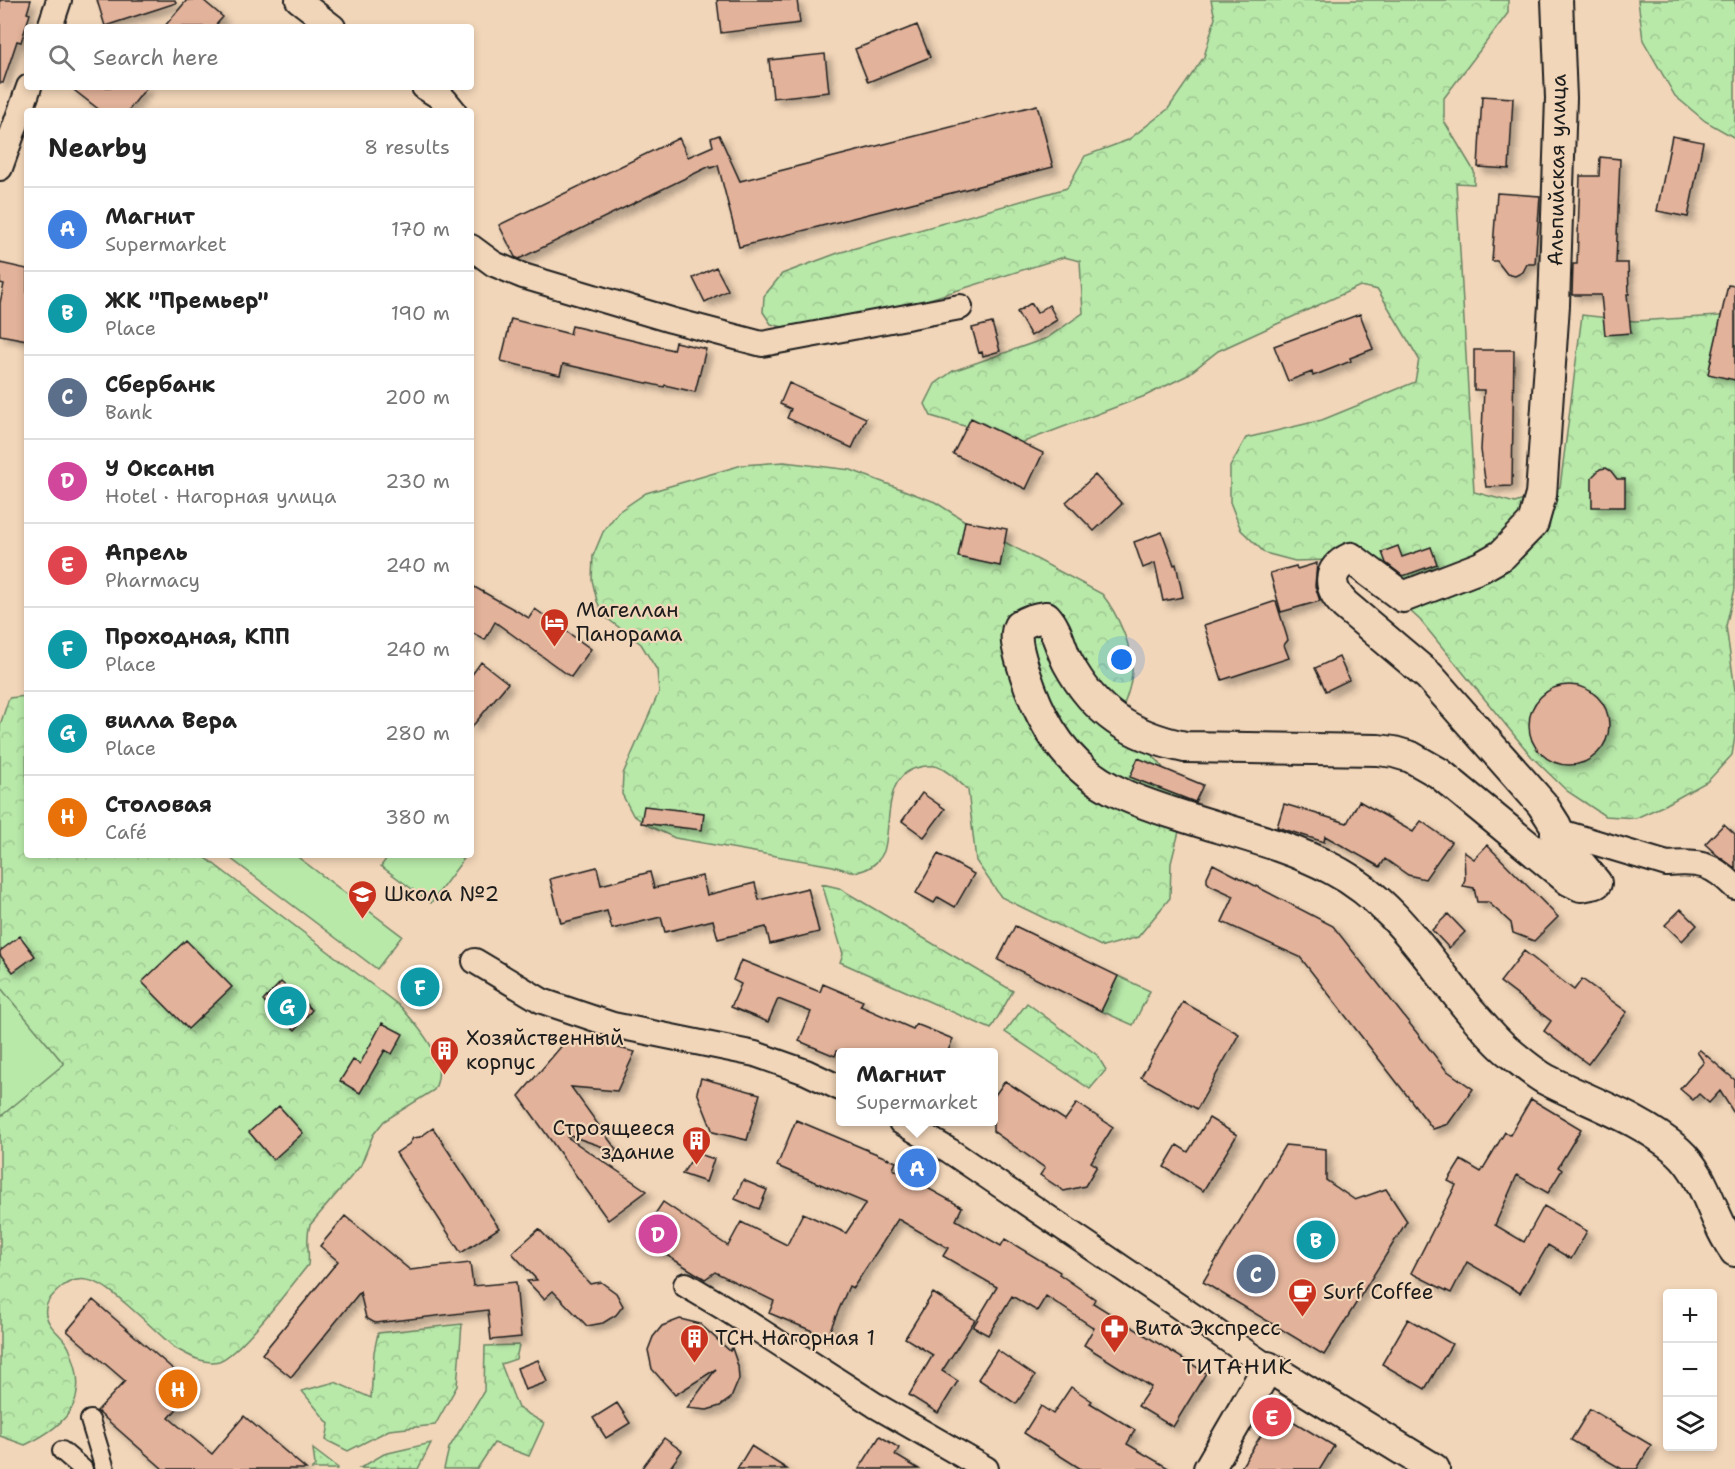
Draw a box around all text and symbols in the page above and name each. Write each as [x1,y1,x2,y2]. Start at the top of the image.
search box [24,24,474,90]
icon: search [45,41,78,74]
text: Search here [93,43,219,72]
street label: Альпийская улица [1541,74,1573,266]
text: Nearby [48,130,147,165]
text: 8 results [364,134,450,160]
text: Магнит [105,202,195,231]
text: A [60,216,75,242]
text: 170 m [391,216,450,242]
text: Supermarket [105,231,227,257]
text: ЖК "Премьер" [105,286,269,315]
text: B [61,300,74,326]
text: 190 m [391,300,450,326]
text: Place [105,315,156,341]
text: Сбербанк [105,370,215,399]
text: C [61,384,74,410]
text: 200 m [385,384,450,410]
text: Bank [105,399,153,425]
text: У Оксаны [105,454,215,483]
text: D [60,468,75,494]
text: 230 m [385,468,450,494]
text: Hotel · Нагорная улица [105,483,336,509]
text: Апрель [105,538,188,567]
text: E [61,552,74,578]
text: 240 m [385,552,450,578]
text: Pharmacy [105,567,200,593]
place label: Магеллан Панорама [576,596,682,648]
hotel icon: Магеллан Панорама [539,606,571,648]
text: Проходная, КПП [105,622,290,651]
text: F [62,636,73,662]
text: 240 m [385,636,450,662]
your location [1107,645,1136,674]
text: Place [105,651,156,677]
text: вилла Вера [105,706,237,735]
text: G [59,720,76,746]
text: 280 m [385,720,450,746]
text: Place [105,735,156,761]
text: Столовая [105,790,212,819]
text: H [60,804,75,830]
text: 380 m [385,804,450,830]
text: Café [105,819,147,845]
school or university icon: Школа №2 [347,878,379,920]
place label: Школа №2 [384,880,499,908]
pin: F [400,964,440,1010]
pin: G [268,984,306,1028]
place label: Хозяйственный корпус [466,1024,624,1076]
building icon: Хозяйственный корпус [429,1034,461,1076]
popup [836,1048,998,1126]
text: Магнит [856,1060,946,1089]
text: Supermarket [856,1089,978,1115]
place label: Строящееся здание [553,1114,675,1166]
building icon: Строящееся здание [680,1124,712,1166]
pin: A [898,1146,936,1190]
pin: D [638,1212,678,1256]
pin: B [1296,1218,1336,1262]
pin: C [1236,1252,1276,1296]
cafe icon: Surf Coffee [1286,1276,1318,1318]
place label: Surf Coffee [1323,1278,1434,1306]
map controls [1663,1289,1717,1451]
button: + [1663,1289,1717,1343]
pharmacy icon: Вита Экспресс [1098,1312,1130,1354]
place label: Вита Экспресс [1135,1314,1281,1342]
building icon: ТСН Нагорная 1 [678,1322,710,1364]
place label: ТСН Нагорная 1 [715,1324,875,1352]
button: − [1663,1343,1717,1397]
district label: ТИТАНИК [1182,1352,1294,1381]
pin: H [158,1366,198,1412]
pin: E [1252,1394,1292,1440]
button: layers [1663,1397,1717,1451]

